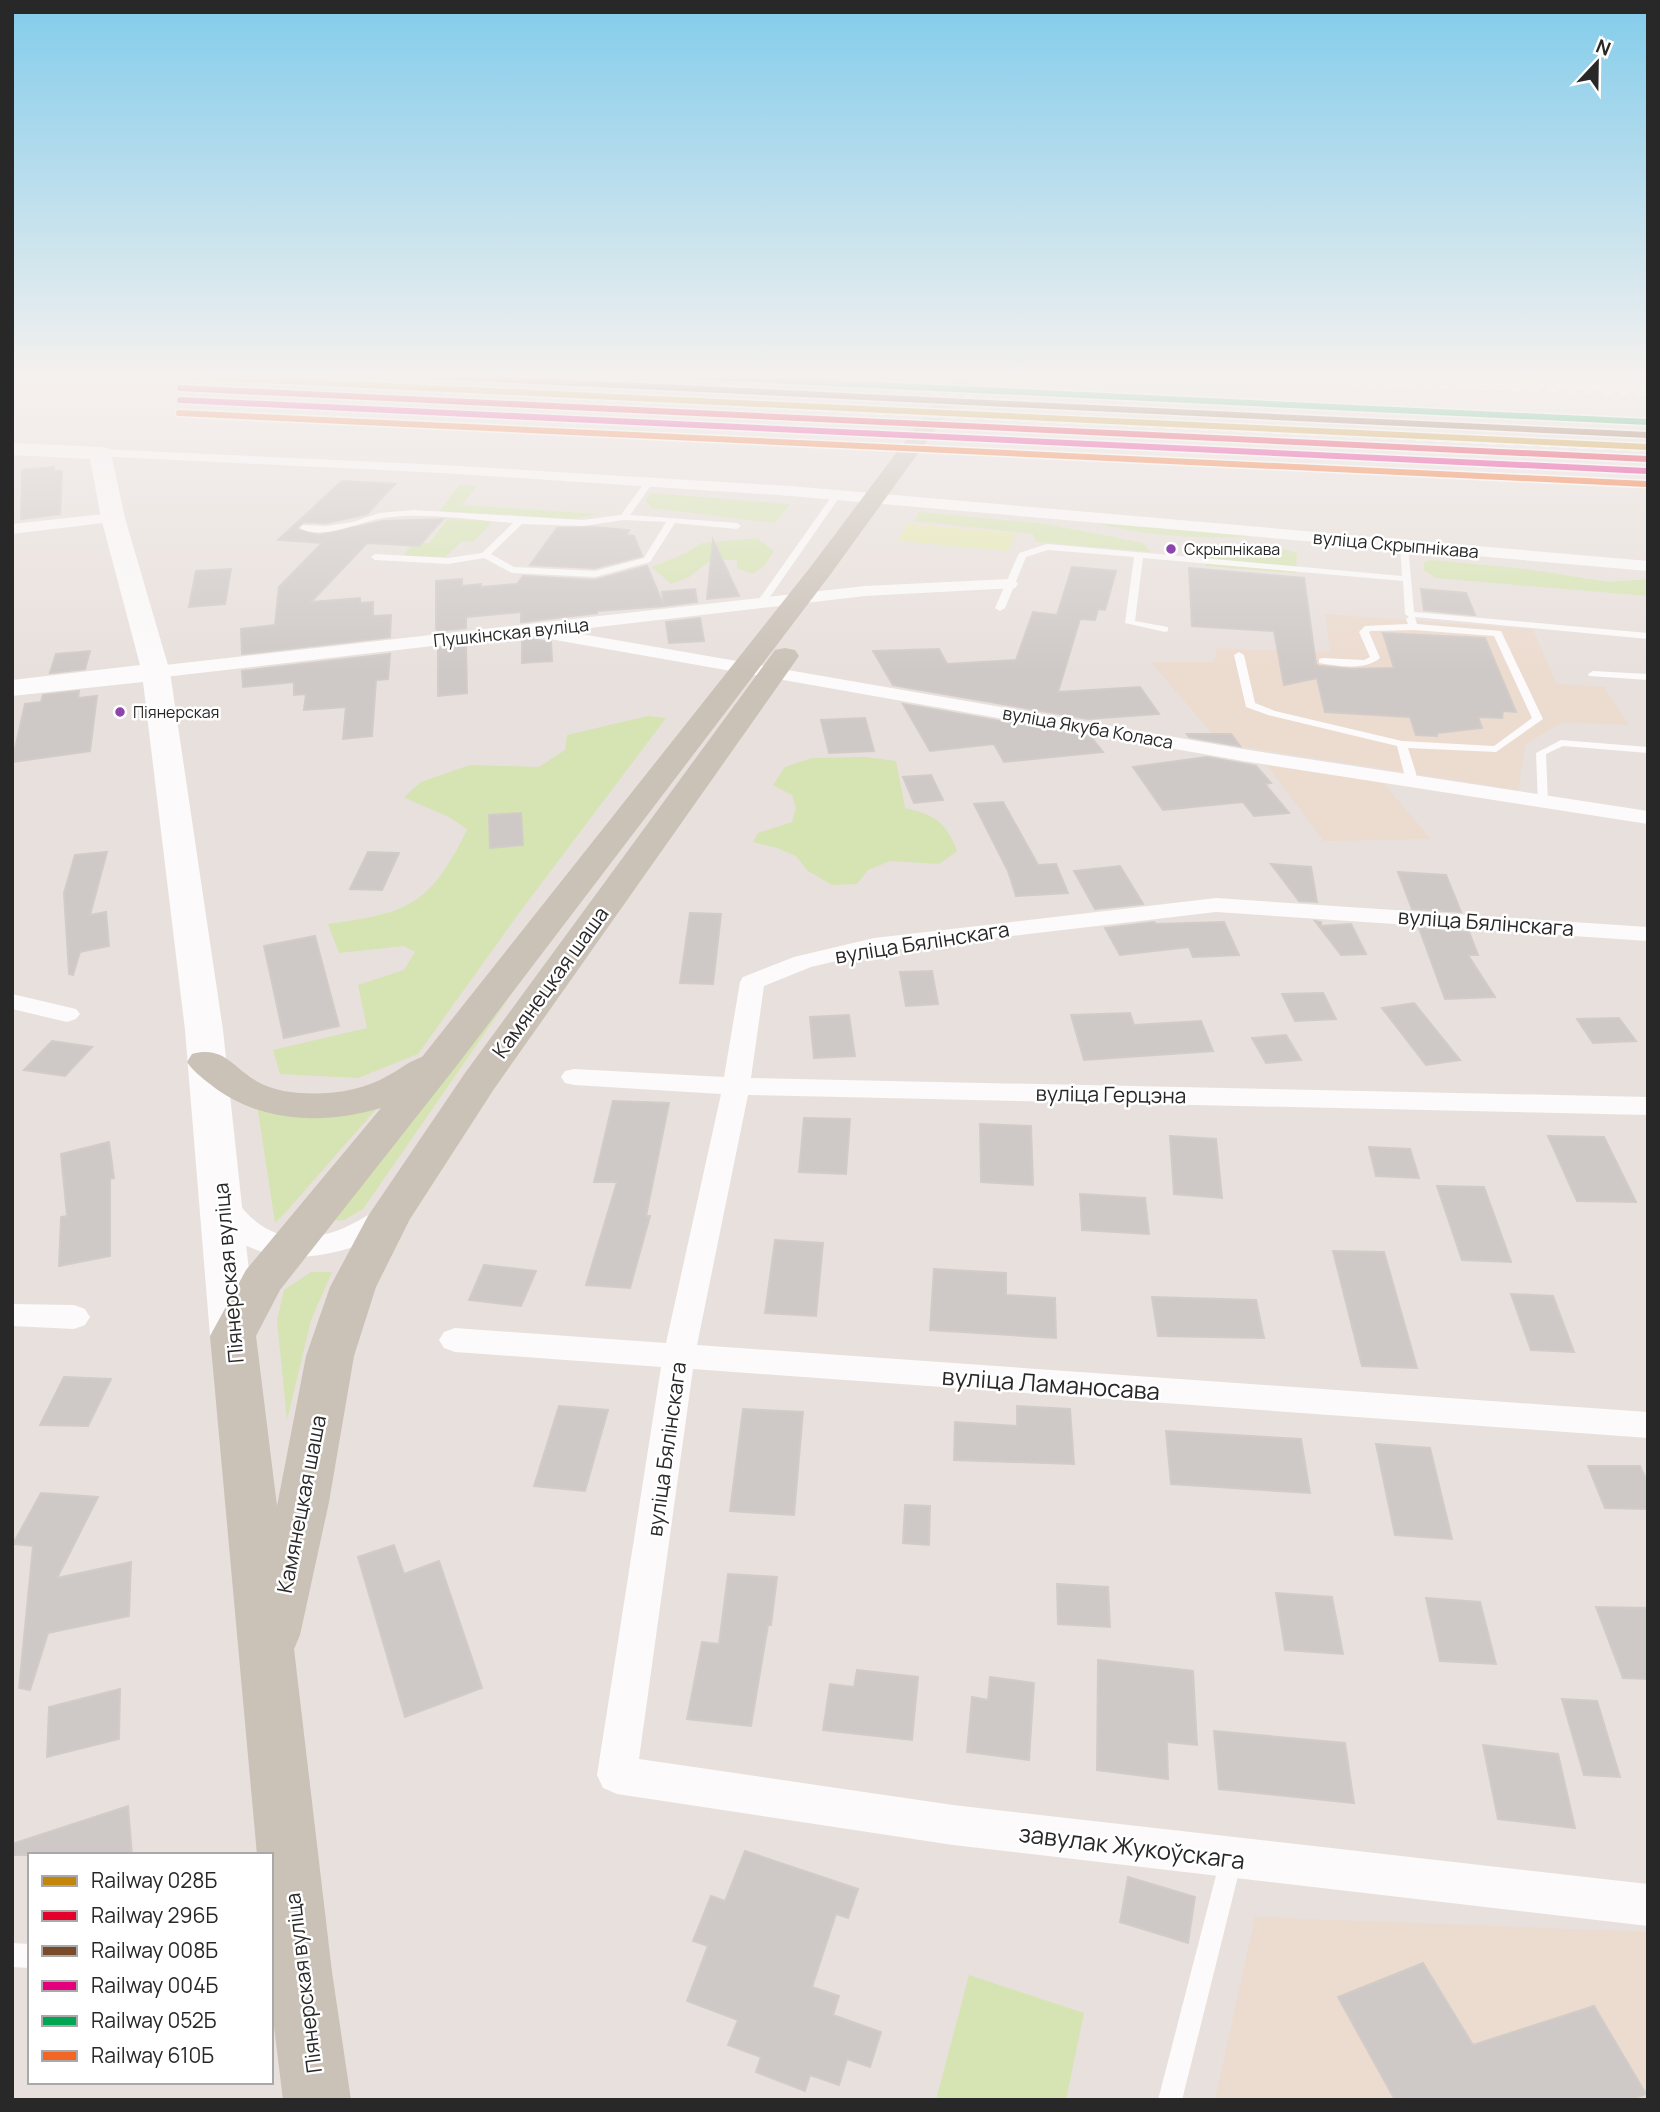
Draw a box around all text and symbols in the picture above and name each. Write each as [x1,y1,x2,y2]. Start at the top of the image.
north arrow [1562,28,1632,98]
text: N [1592,33,1615,62]
street label: вуліца Скрыпнікава [1312,525,1480,563]
place label: Скрыпнікава [1184,538,1280,560]
marker: Скрыпнікава [1164,542,1178,556]
street label: Пушкінская вуліца [432,612,590,652]
street label: вуліца Якуба Коласа [1001,700,1175,754]
place label: Піянерская [133,701,219,723]
marker: Піянерская [113,705,127,719]
street label: Камянецкая шаша [485,901,615,1063]
street label: вуліца Бялінскага [1397,902,1575,942]
street label: вуліца Бялінскага [833,914,1011,970]
street label: вуліца Герцэна [1035,1079,1187,1109]
street label: Піянерская вуліца [206,1182,250,1364]
street label: вуліца Ламаносава [941,1359,1161,1407]
street label: вуліца Бялінскага [640,1360,692,1538]
street label: Камянецкая шаша [270,1412,332,1596]
street label: завулак Жукоўскага [1017,1816,1247,1876]
legend [28,1853,273,2084]
text: Railway 028Б [91,1866,217,1894]
street label: Піянерская вуліца [278,1891,328,2075]
text: Railway 296Б [91,1901,219,1929]
text: Railway 008Б [91,1936,218,1964]
text: Railway 004Б [91,1971,219,1999]
text: Railway 052Б [91,2006,217,2034]
text: Railway 610Б [91,2041,214,2069]

